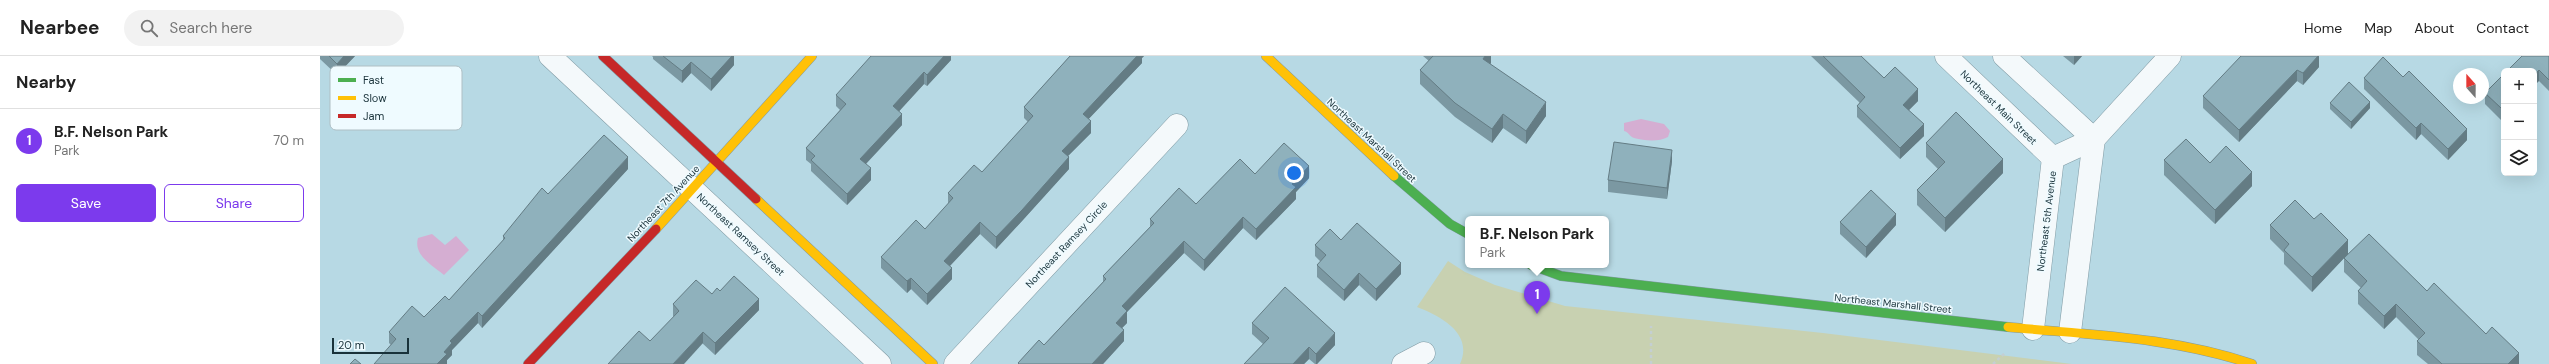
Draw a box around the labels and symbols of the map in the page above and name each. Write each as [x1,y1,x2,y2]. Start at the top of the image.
legend [330,66,462,130]
street label: Northeast Main Street [1958,67,2040,147]
north arrow [2453,68,2489,104]
text: Fast [363,73,384,87]
text: Slow [363,91,387,105]
street label: Northeast Marshall Street [1324,95,1419,185]
text: Jam [363,109,384,123]
street label: Northeast 7th Avenue [624,162,703,244]
your location [1284,163,1304,183]
street label: Northeast 5th Avenue [2034,170,2059,272]
street label: Northeast Ramsey Street [694,190,788,279]
street label: Northeast Ramsey Circle [1023,198,1110,291]
pin: 1 [1524,281,1550,314]
street label: Northeast Marshall Street [1834,291,1952,316]
scale bar [332,336,409,355]

